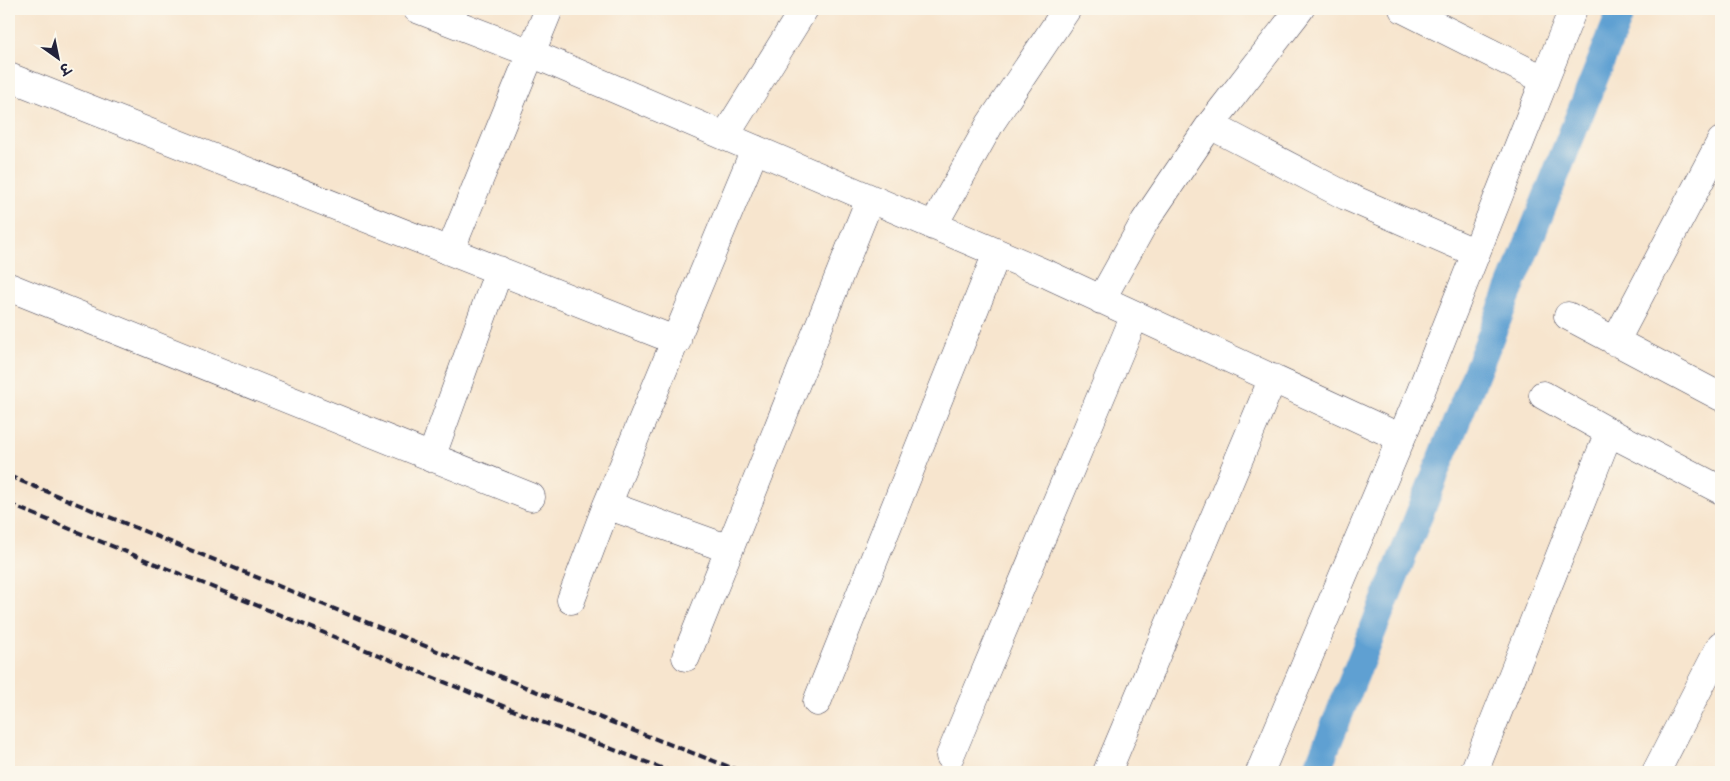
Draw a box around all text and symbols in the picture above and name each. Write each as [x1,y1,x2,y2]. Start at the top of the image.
north arrow [32,32,82,82]
text: उ [53,54,77,82]

